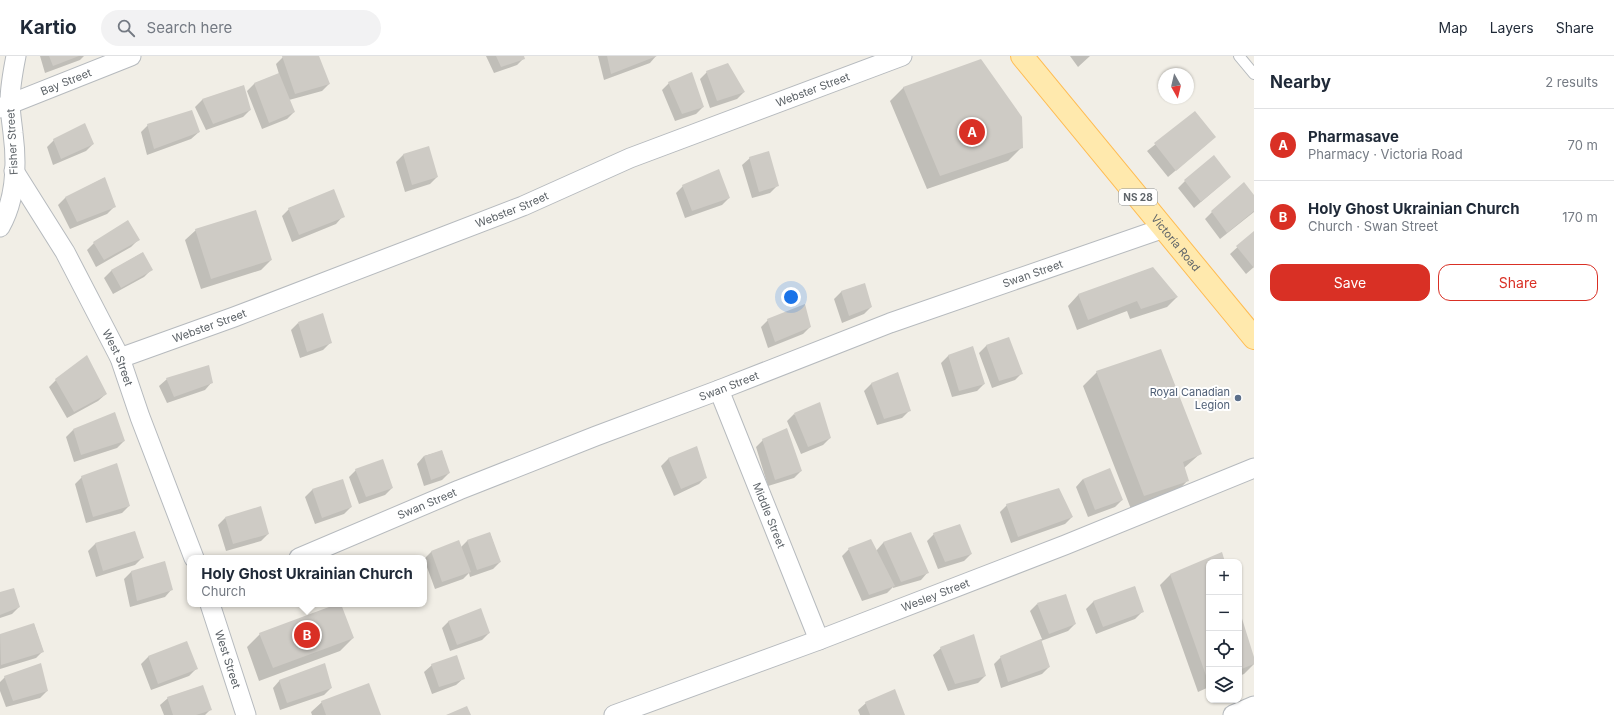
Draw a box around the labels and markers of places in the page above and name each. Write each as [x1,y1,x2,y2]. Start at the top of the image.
pin: A [959,117,985,147]
place label: Royal Canadian Legion [1150,385,1230,412]
marker: Royal Canadian Legion [1233,393,1243,403]
pin: B [294,620,320,650]

